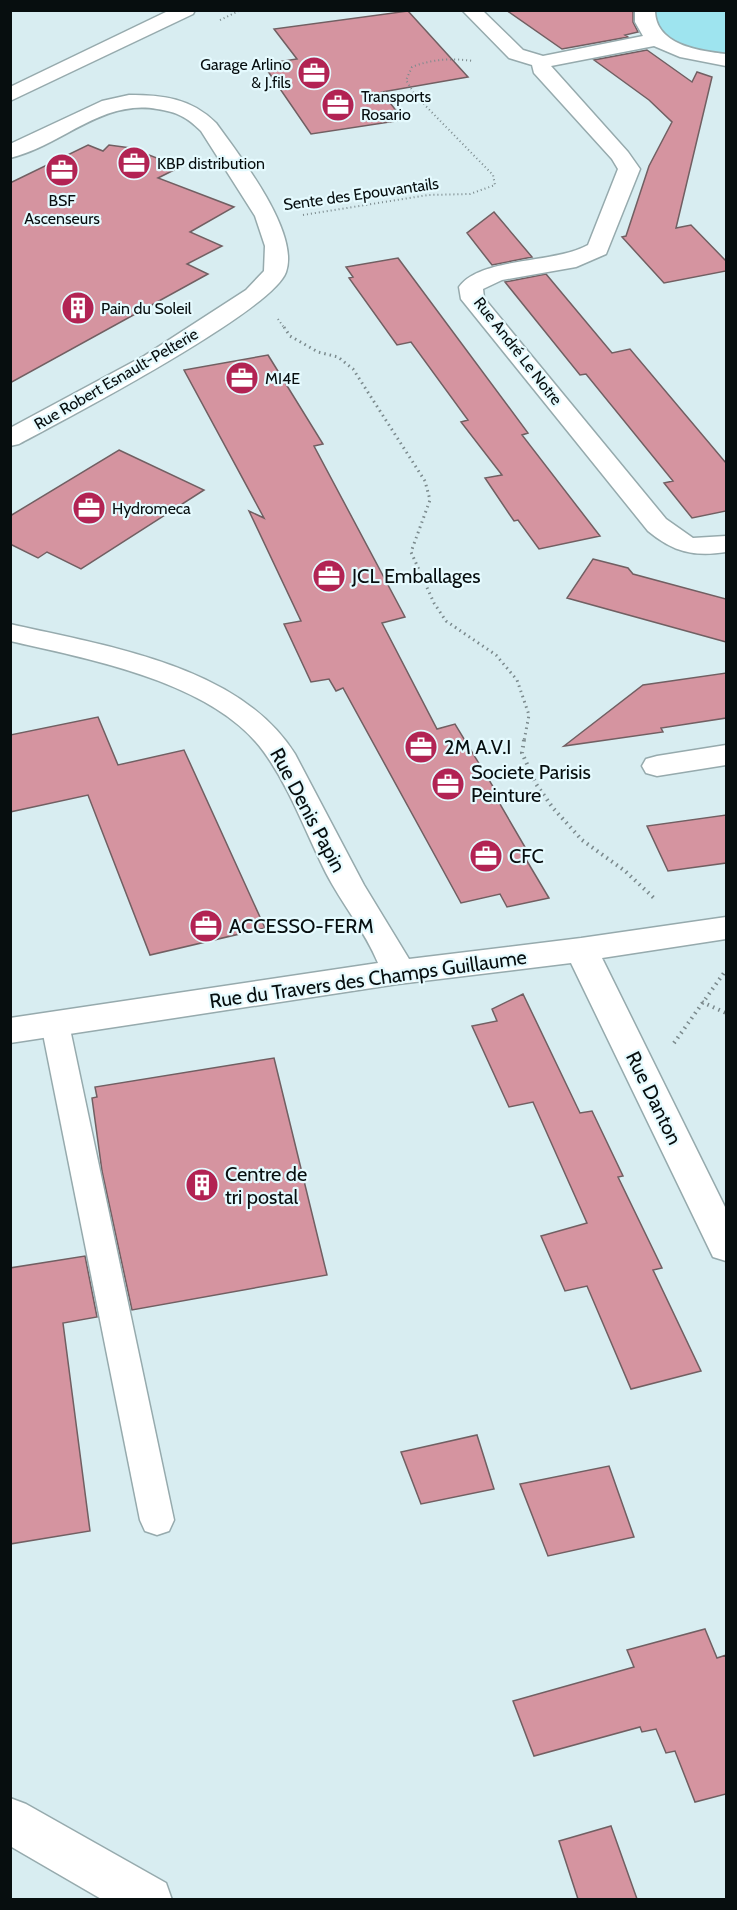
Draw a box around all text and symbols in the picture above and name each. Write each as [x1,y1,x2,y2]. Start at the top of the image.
place label: Garage Arlino & J.fils [200,55,291,92]
office icon: Garage Arlino & J.fils [296,55,332,91]
office icon: Transports Rosario [320,87,356,123]
place label: Transports Rosario [361,87,431,124]
office icon: KBP distribution [116,145,152,181]
office icon: BSF Ascenseurs [44,152,80,188]
place label: KBP distribution [157,154,265,173]
street label: Sente des Epouvantails [282,174,440,214]
place label: BSF Ascenseurs [24,191,100,228]
building icon: Pain du Soleil [60,290,96,326]
street label: Rue André Le Notre [470,293,566,409]
place label: Pain du Soleil [101,299,192,318]
street label: Rue Robert Esnault-Pelterie [31,324,201,434]
office icon: MI4E [224,360,260,396]
place label: MI4E [265,369,300,388]
office icon: Hydromeca [71,490,107,526]
place label: Hydromeca [112,499,191,518]
office icon: JCL Emballages [311,558,347,594]
place label: JCL Emballages [351,564,481,588]
office icon: 2M A.V.I [403,729,439,765]
place label: 2M A.V.I [444,735,511,759]
street label: Rue Denis Papin [265,744,351,876]
place label: Societe Parisis Peinture [471,760,591,807]
office icon: Societe Parisis Peinture [430,766,466,802]
office icon: CFC [468,838,504,874]
place label: CFC [509,844,544,868]
office icon: ACCESSO-FERM [188,908,224,944]
place label: ACCESSO-FERM [229,914,374,938]
street label: Rue du Travers des Champs Guillaume [208,945,528,1013]
street label: Rue Danton [621,1047,687,1149]
place label: Centre de tri postal [225,1162,307,1209]
building icon: Centre de tri postal [184,1167,220,1203]

